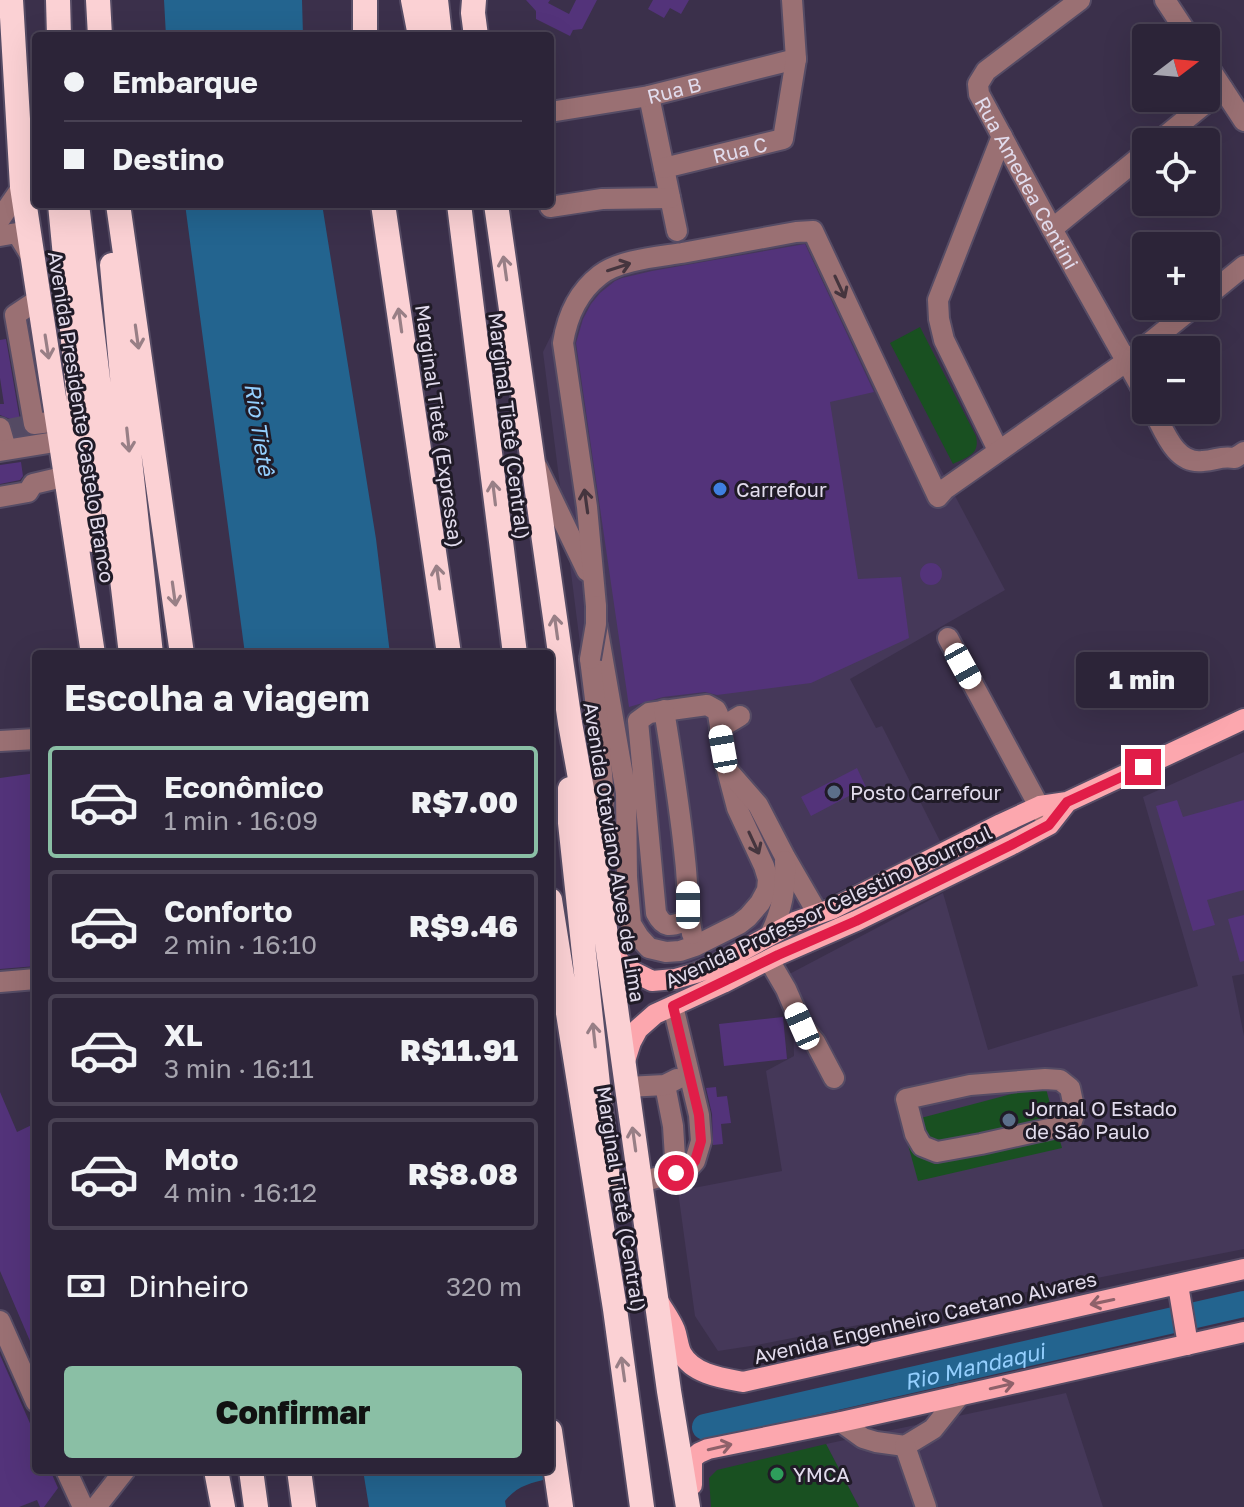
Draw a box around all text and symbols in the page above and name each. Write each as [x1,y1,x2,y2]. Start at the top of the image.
north arrow [1132,24,1220,112]
map controls [1132,24,1220,424]
text: Embarque [112,64,258,100]
street label: Rua B [644,71,704,108]
street label: Rua Amedea Centini [971,92,1084,273]
button: locate [1132,128,1220,216]
street label: Rua C [710,131,769,168]
text: Destino [112,141,224,177]
button: + [1132,232,1220,320]
street label: Avenida Presidente Castelo Branco [44,249,120,585]
one-way arrow [497,256,512,281]
one-way arrow [606,259,631,273]
one-way arrow [833,275,848,299]
street label: Marginal Tietê (Expressa) [411,303,469,549]
one-way arrow [392,307,407,333]
street label: Marginal Tietê (Central) [484,311,536,541]
one-way arrow [130,324,145,349]
one-way arrow [40,334,55,359]
button: − [1132,336,1220,424]
water label: Rio Tietê [239,381,281,479]
one-way arrow [120,426,135,453]
place label: Carrefour [736,477,827,501]
one-way arrow [487,480,502,507]
marker: Carrefour [711,480,729,498]
one-way arrow [578,489,593,514]
one-way arrow [430,565,445,590]
one-way arrow [166,580,181,607]
one-way arrow [548,615,563,640]
car [941,639,985,693]
callout: 1 min [1077,651,1209,707]
text: 1 min [1109,664,1175,695]
text: Escolha a viagem [64,676,370,719]
street label: Avenida Otaviano Alves de Lima [579,700,651,1004]
car [707,723,739,775]
route end [1125,749,1161,785]
icon: car [68,766,140,838]
text: Econômico [164,769,324,805]
place label: Posto Carrefour [850,780,1001,804]
marker: Posto Carrefour [825,783,843,801]
text: R$7.00 [411,784,518,820]
text: 1 min · 16:09 [164,805,318,836]
street label: Avenida Professor Celestino Bourroul [661,820,995,992]
one-way arrow [747,830,762,854]
car [676,881,700,929]
icon: car [68,890,140,962]
text: Conforto [164,893,293,929]
text: R$9.46 [409,908,518,944]
text: 2 min · 16:10 [164,929,317,960]
car [781,999,823,1053]
icon: car [68,1014,140,1086]
text: XL [164,1017,203,1053]
one-way arrow [587,1022,602,1049]
text: R$11.91 [400,1032,518,1068]
text: 3 min · 16:11 [164,1053,314,1084]
street label: Marginal Tietê (Central) [592,1084,652,1314]
place label: Jornal O Estado de São Paulo [1025,1096,1177,1143]
marker: Jornal O Estado de São Paulo [1000,1111,1018,1129]
one-way arrow [626,1127,641,1152]
icon: car [68,1138,140,1210]
text: Moto [164,1141,239,1177]
route start [658,1155,694,1191]
text: R$8.08 [408,1156,518,1192]
text: 4 min · 16:12 [164,1177,317,1208]
icon: cash [64,1264,108,1308]
street label: Avenida Engenheiro Caetano Alvares [751,1266,1099,1368]
text: Dinheiro [128,1268,249,1304]
text: 320 m [446,1271,522,1302]
one-way arrow [1089,1295,1115,1310]
water label: Rio Mandaqui [901,1336,1050,1395]
one-way arrow [615,1356,630,1382]
button: Confirmar [64,1366,522,1458]
one-way arrow [988,1378,1014,1393]
one-way arrow [707,1439,733,1454]
place label: YMCA [793,1462,850,1486]
marker: YMCA [768,1465,786,1483]

